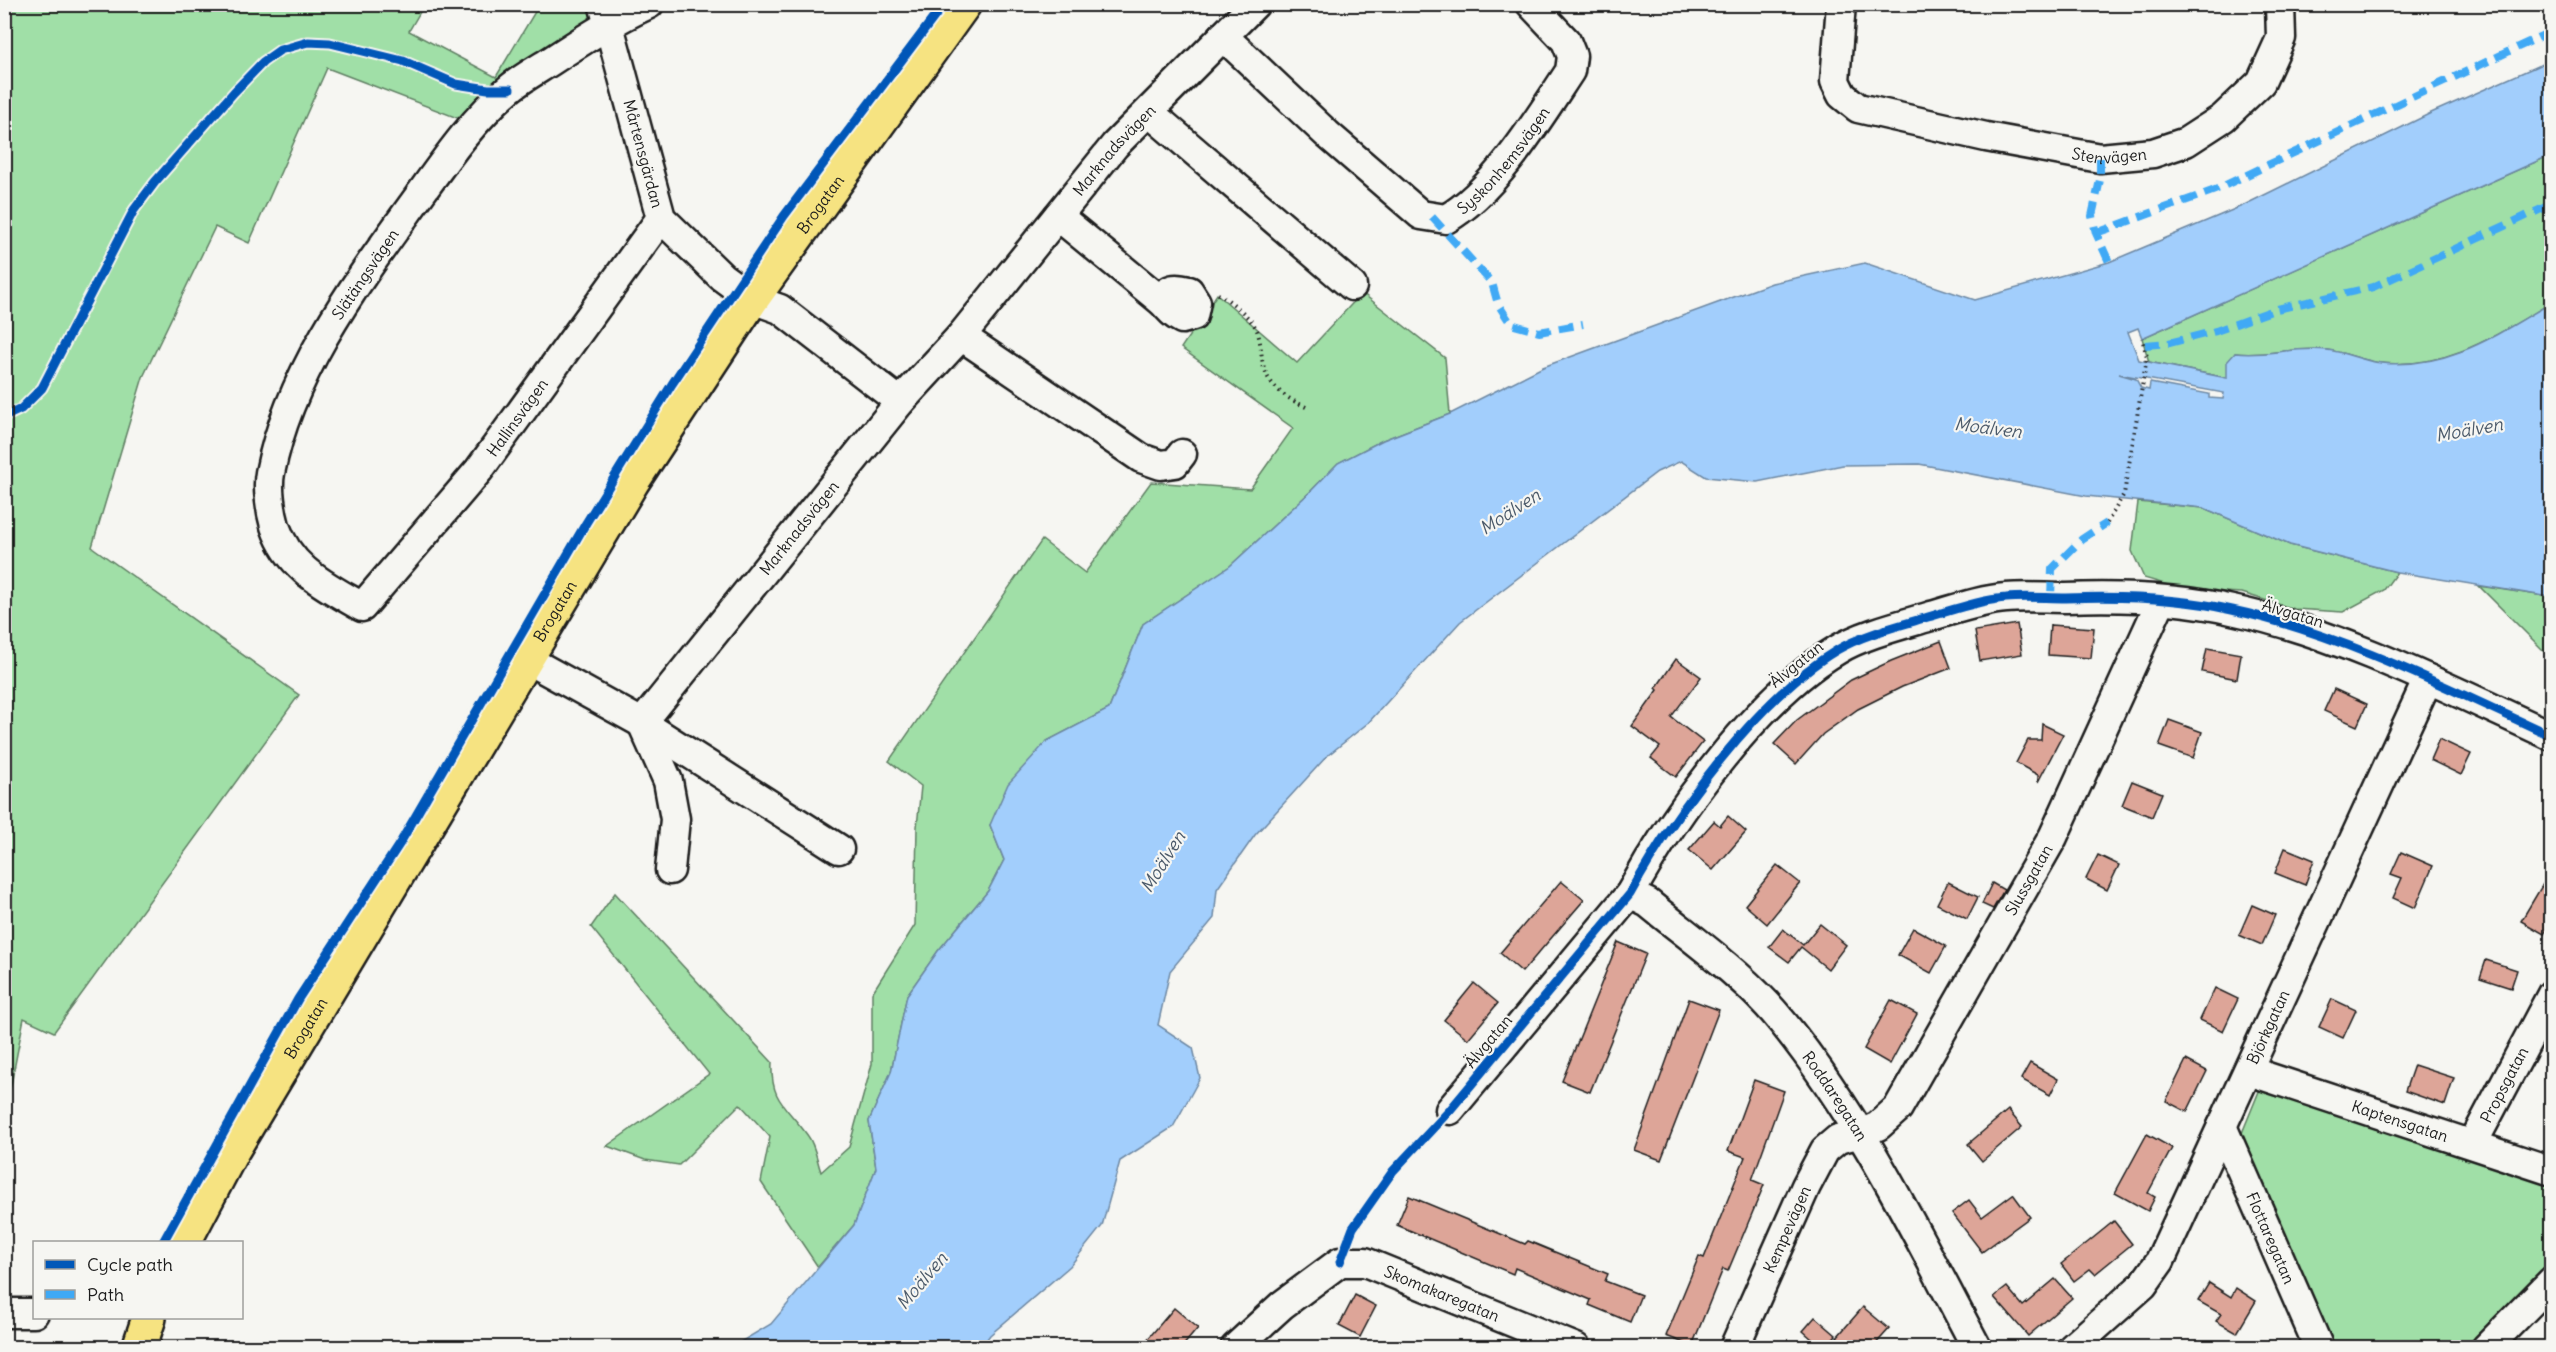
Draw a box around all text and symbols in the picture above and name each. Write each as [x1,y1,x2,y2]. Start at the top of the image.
street label: Mårtensgärdan [619,97,668,210]
street label: Marknadsvägen [1068,100,1160,200]
street label: Syskonhemsvägen [1453,103,1554,218]
street label: Stenvägen [2070,143,2148,168]
street label: Brogatan [792,171,848,237]
street label: Slätängsvägen [327,225,403,323]
street label: Hallinsvägen [482,374,552,460]
water label: Moälven [1953,412,2024,443]
water label: Moälven [2434,412,2505,447]
street label: Marknadsvägen [755,476,843,579]
water label: Moälven [1475,483,1545,540]
street label: Brogatan [529,577,581,645]
street label: Älvgatan [2260,594,2326,632]
street label: Älvgatan [1765,636,1827,692]
water label: Moälven [1135,826,1191,897]
street label: Slussgatan [2000,841,2057,919]
street label: Björkgatan [2242,987,2293,1067]
street label: Brogatan [279,994,331,1062]
street label: Älvgatan [1460,1010,1516,1072]
street label: Propsgatan [2476,1043,2532,1126]
street label: Roddaregatan [1798,1047,1872,1145]
street label: Kaptensgatan [2349,1096,2451,1146]
street label: Kempevägen [1759,1182,1815,1276]
street label: Flottaregatan [2242,1189,2300,1287]
legend [33,1241,243,1319]
water label: Moälven [891,1247,953,1314]
text: Cycle path [87,1253,173,1276]
street label: Skomakaregatan [1381,1261,1503,1326]
text: Path [87,1283,124,1306]

